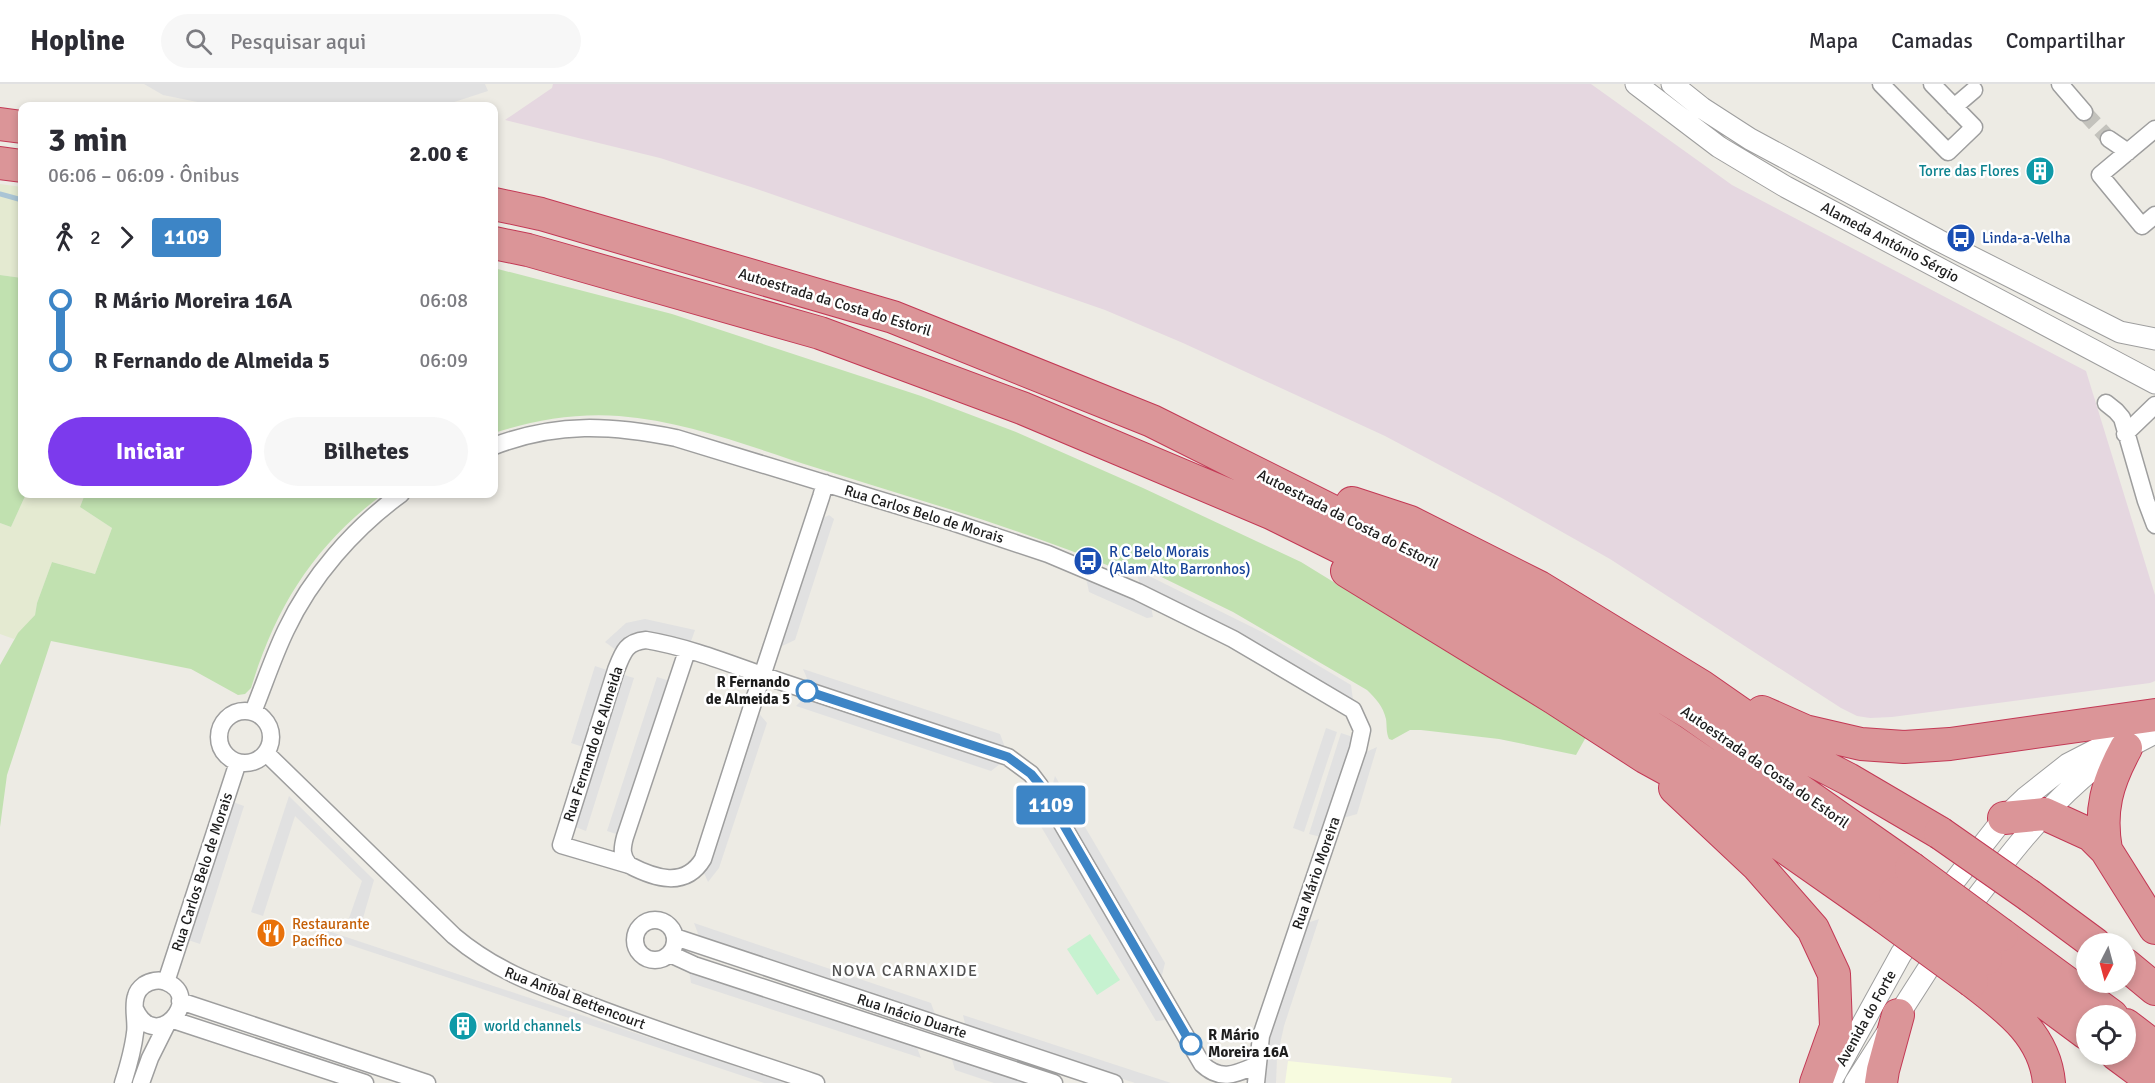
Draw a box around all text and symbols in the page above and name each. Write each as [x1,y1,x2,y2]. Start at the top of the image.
search box [161,14,581,68]
text: Hopline [30,24,125,58]
icon: search [182,25,215,58]
text: Pesquisar aqui [230,28,366,55]
text: Mapa [1809,28,1858,54]
text: Camadas [1891,28,1973,54]
text: Compartilhar [2006,28,2125,54]
text: 3 min [48,120,128,161]
text: 2.00 € [409,140,468,167]
building icon: Torre das Flores [2024,155,2056,187]
place label: Torre das Flores [1919,162,2019,180]
text: 06:06 – 06:09 · Ônibus [48,163,239,188]
street label: Alameda António Sérgio [1818,198,1962,286]
icon: walk [48,221,81,254]
icon: forward [110,221,143,254]
bus stop icon: Linda-a-Velha [1945,222,1977,254]
text: 1109 [164,224,209,250]
text: 2 [90,225,101,250]
place label: Linda-a-Velha [1982,229,2071,247]
street label: Autoestrada da Costa do Estoril [736,264,934,340]
text: R Mário Moreira 16A [94,287,292,314]
text: 06:08 [419,288,468,313]
text: R Fernando de Almeida 5 [94,347,330,374]
text: 06:09 [419,348,468,373]
button: Iniciar [48,417,252,486]
button: Bilhetes [264,417,468,486]
street label: Autoestrada da Costa do Estoril [1254,465,1442,573]
street label: Rua Carlos Belo de Morais [842,481,1006,547]
place label: R C Belo Morais (Alam Alto Barronhos) [1109,543,1251,578]
bus stop icon: R C Belo Morais (Alam Alto Barronhos) [1072,545,1104,577]
street label: Rua Fernando de Almeida [559,664,627,824]
place label: R Fernando de Almeida 5 [706,673,790,708]
marker: R Fernando de Almeida 5 [796,680,818,702]
street label: Autoestrada da Costa do Estoril [1678,702,1852,832]
line badge: 1109 [1009,786,1093,824]
street label: Rua Carlos Belo de Morais [168,790,236,954]
text: 1109 [1028,792,1074,818]
street label: Rua Mário Moreira [1288,814,1344,932]
place label: Restaurante Pacífico [292,915,370,950]
restaurant icon: Restaurante Pacífico [255,917,287,949]
north arrow [2076,933,2136,993]
map controls [2076,933,2136,1065]
district label: NOVA CARNAXIDE [831,961,979,981]
street label: Rua Aníbal Bettencourt [502,963,648,1033]
street label: Avenida do Forte [1832,967,1900,1069]
street label: Rua Inácio Duarte [855,990,969,1042]
button: locate [2076,1005,2136,1065]
building icon: world channels [447,1010,479,1042]
place label: world channels [484,1017,582,1035]
place label: R Mário Moreira 16A [1208,1026,1289,1061]
marker: R Mário Moreira 16A [1180,1033,1202,1055]

